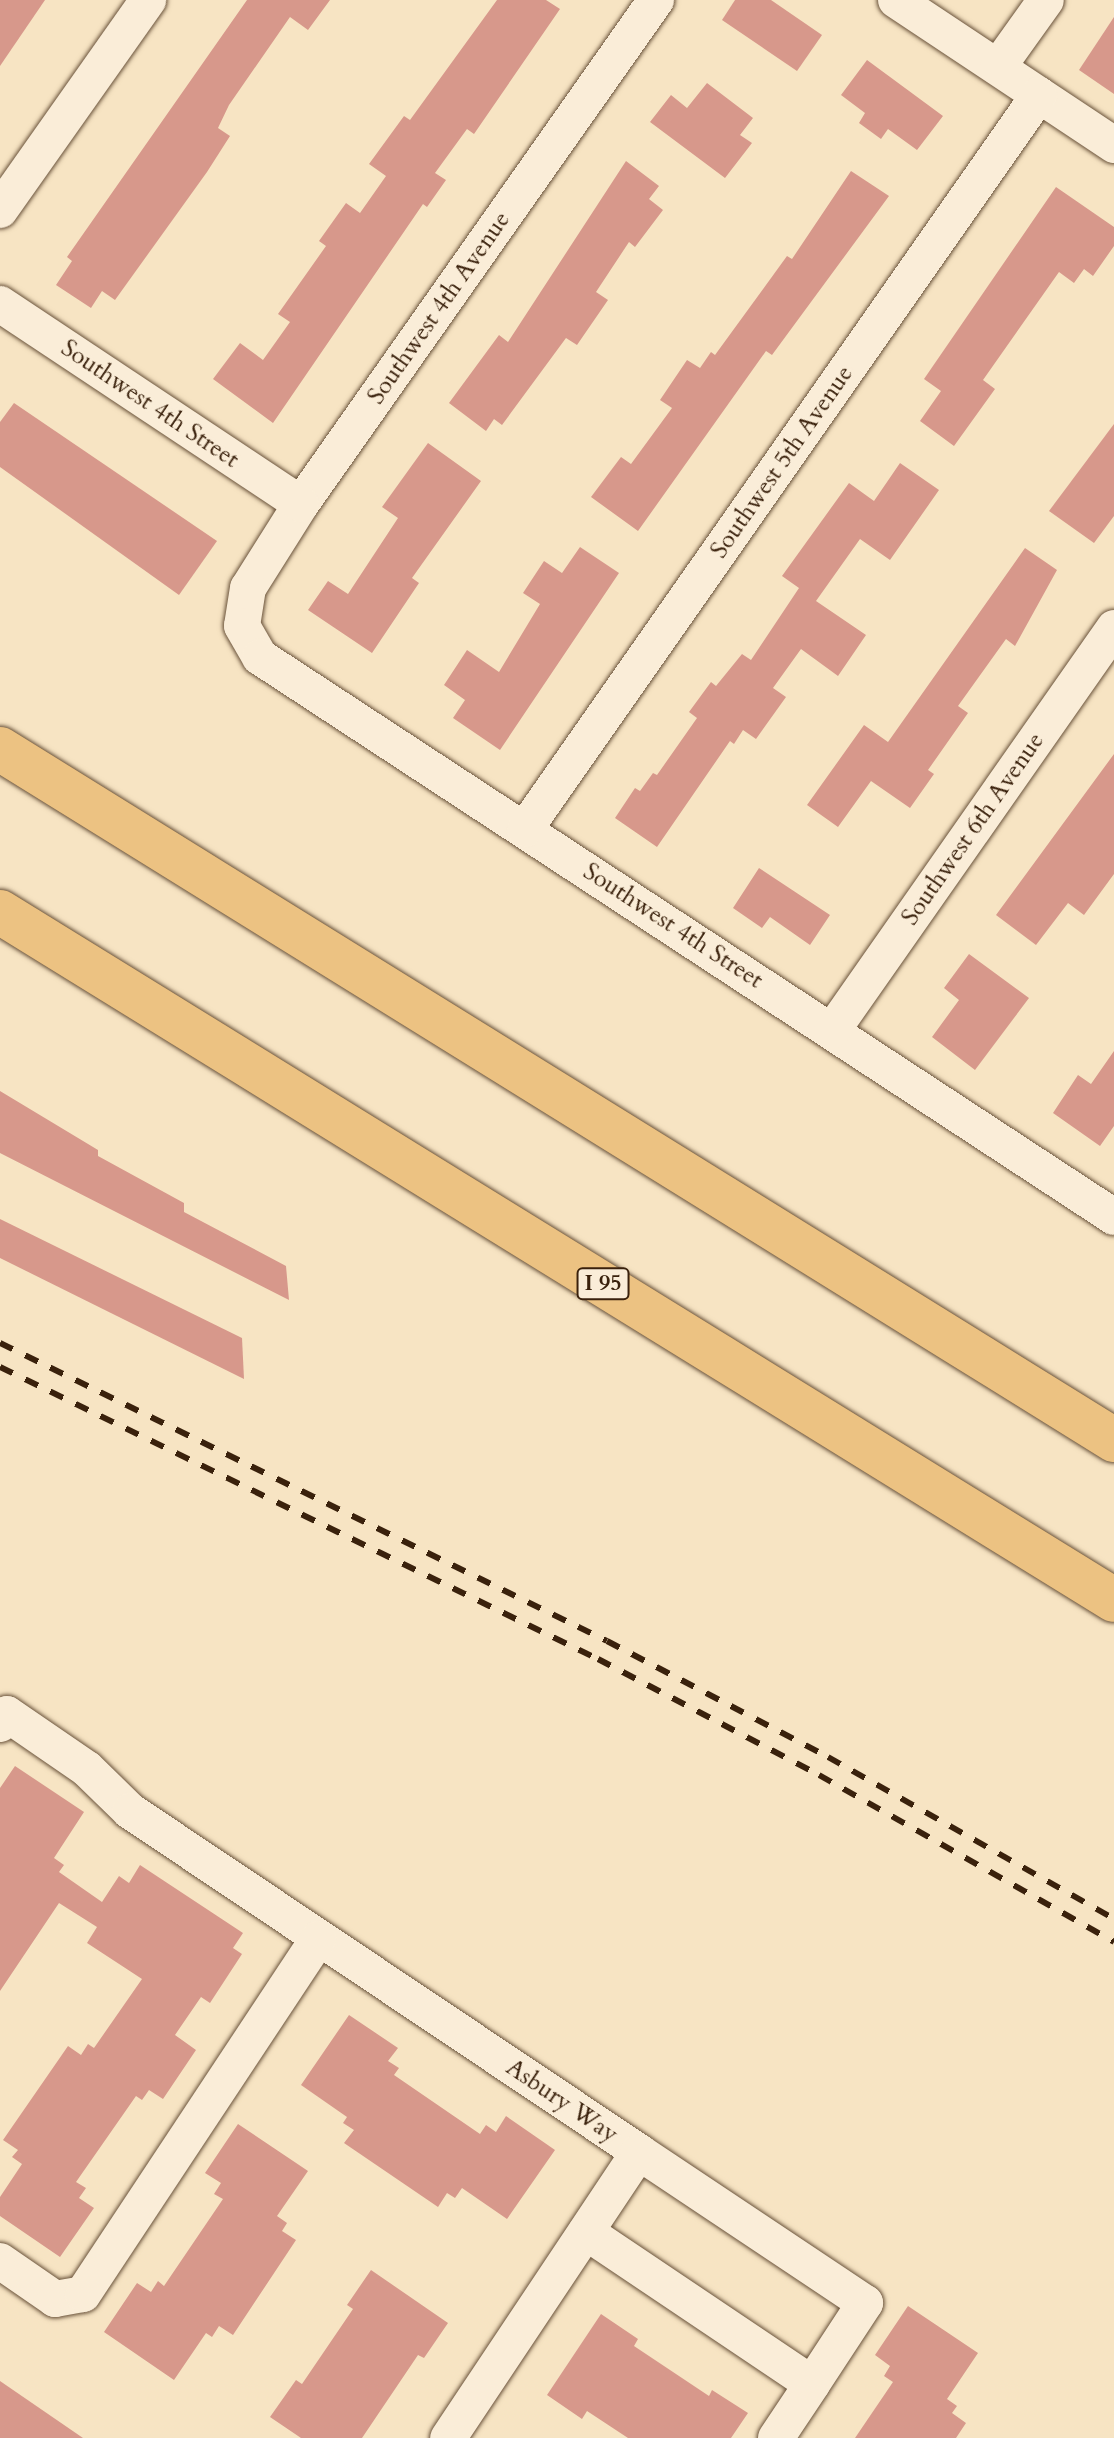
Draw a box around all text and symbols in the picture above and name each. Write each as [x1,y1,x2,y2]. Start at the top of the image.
street label: Southwest 4th Avenue [362,206,516,410]
street label: Southwest 4th Street [56,334,244,474]
street label: Southwest 5th Avenue [705,360,859,564]
street label: Southwest 6th Avenue [896,727,1050,931]
street label: Southwest 4th Street [578,857,768,995]
road number: I 95 [575,1266,631,1302]
street label: Asbury Way [501,2053,623,2149]

